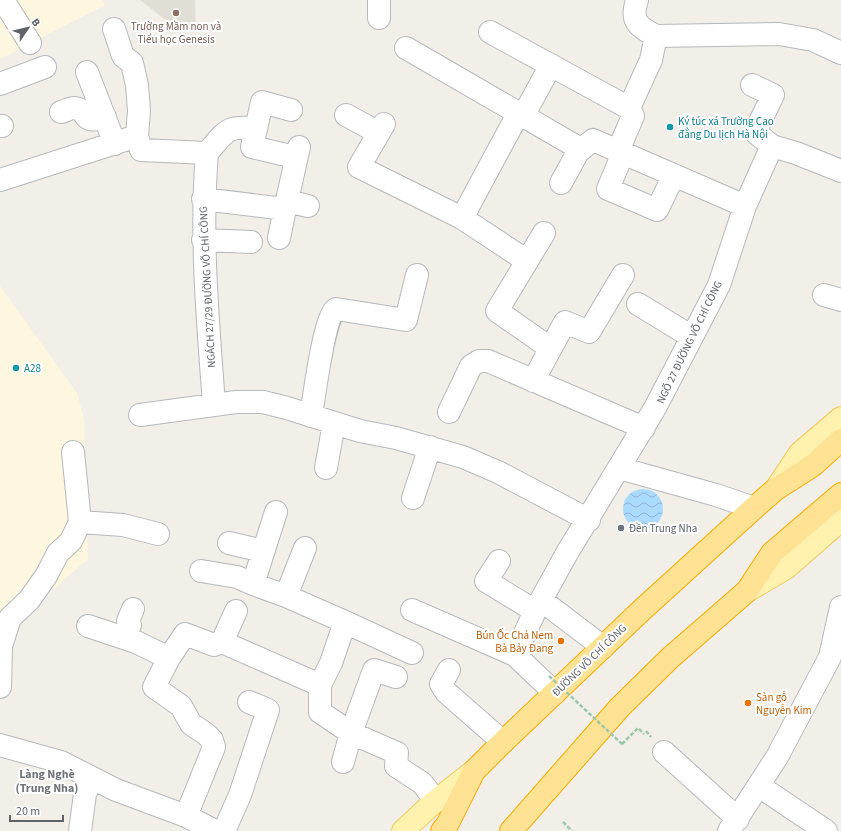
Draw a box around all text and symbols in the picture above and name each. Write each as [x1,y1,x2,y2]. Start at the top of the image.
north arrow [8,8,48,48]
marker: Trường Mầm non và Tiểu học Genesis [171,8,181,18]
text: B [28,16,44,30]
place label: Trường Mầm non và Tiểu học Genesis [131,19,221,47]
place label: Ký túc xá Trường Cao đẳng Du lịch Hà Nội [678,114,774,142]
marker: Ký túc xá Trường Cao đẳng Du lịch Hà Nội [665,122,675,132]
street label: NGÁCH 27/29 ĐƯỜNG VÕ CHÍ CÔNG [196,206,219,368]
street label: NGÕ 27 ĐƯỜNG VÕ CHÍ CÔNG [653,278,726,406]
place label: A28 [24,361,41,376]
marker: A28 [11,363,21,373]
place label: Đền Trung Nha [629,521,697,536]
marker: Đền Trung Nha [616,523,626,533]
street label: ĐƯỜNG VÕ CHÍ CÔNG [549,621,630,700]
place label: Bún Ốc Chả Nem Bà Bảy Đang [476,628,553,656]
marker: Bún Ốc Chả Nem Bà Bảy Đang [556,636,566,646]
place label: Sàn gỗ Nguyễn Kim [756,690,812,718]
marker: Sàn gỗ Nguyễn Kim [743,698,753,708]
district label: Làng Nghè (Trung Nha) [16,766,78,797]
scale bar [10,797,63,823]
text: 20 m [16,803,40,820]

